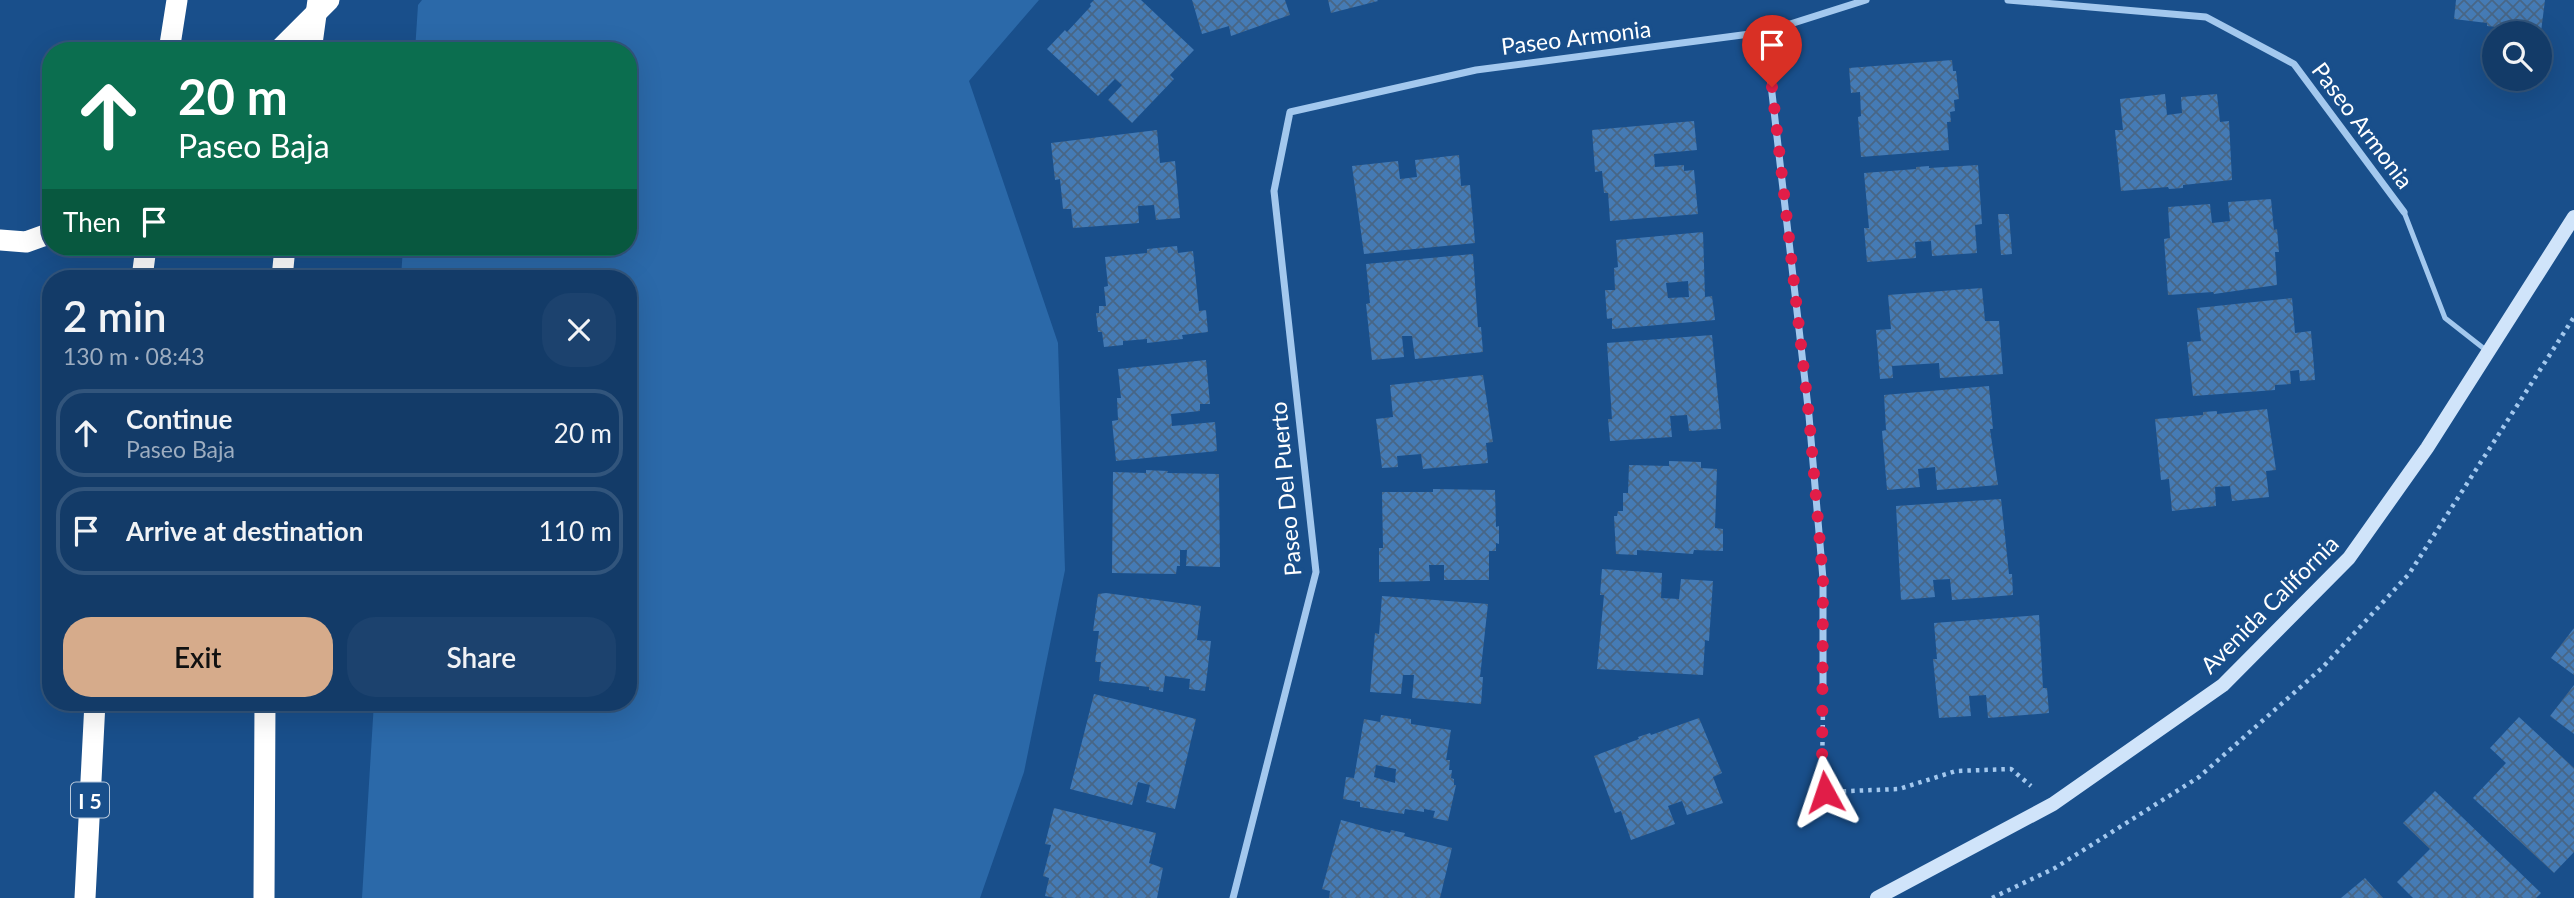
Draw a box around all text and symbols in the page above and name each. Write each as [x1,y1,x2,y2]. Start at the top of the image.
street label: Paseo Armonia [1499,14,1653,60]
pin [1742,15,1802,87]
map controls [2482,21,2552,91]
button: search [2482,21,2552,91]
icon: arrive [1753,26,1791,64]
street label: Paseo Armonia [2306,56,2420,194]
text: 20 m [178,67,288,125]
icon: ahead [63,70,154,161]
text: Paseo Baja [178,126,330,165]
icon: arrive [135,203,173,241]
text: Then [63,206,121,238]
text: 2 min [63,291,167,341]
button: close [542,293,616,367]
text: 130 m · 08:43 [63,342,205,370]
street label: Paseo Del Puerto [1263,401,1307,577]
text: Continue [126,403,232,435]
icon: ahead [67,414,105,452]
text: 20 m [554,417,612,449]
text: Paseo Baja [126,435,235,463]
icon: arrive [67,512,105,550]
text: Arrive at destination [126,515,363,547]
text: 110 m [539,515,612,547]
street label: Avenida California [2194,529,2344,679]
button: Exit [63,617,333,697]
button: Share [347,617,616,697]
position arrow [1788,755,1862,829]
road number: I 5 [71,782,109,818]

